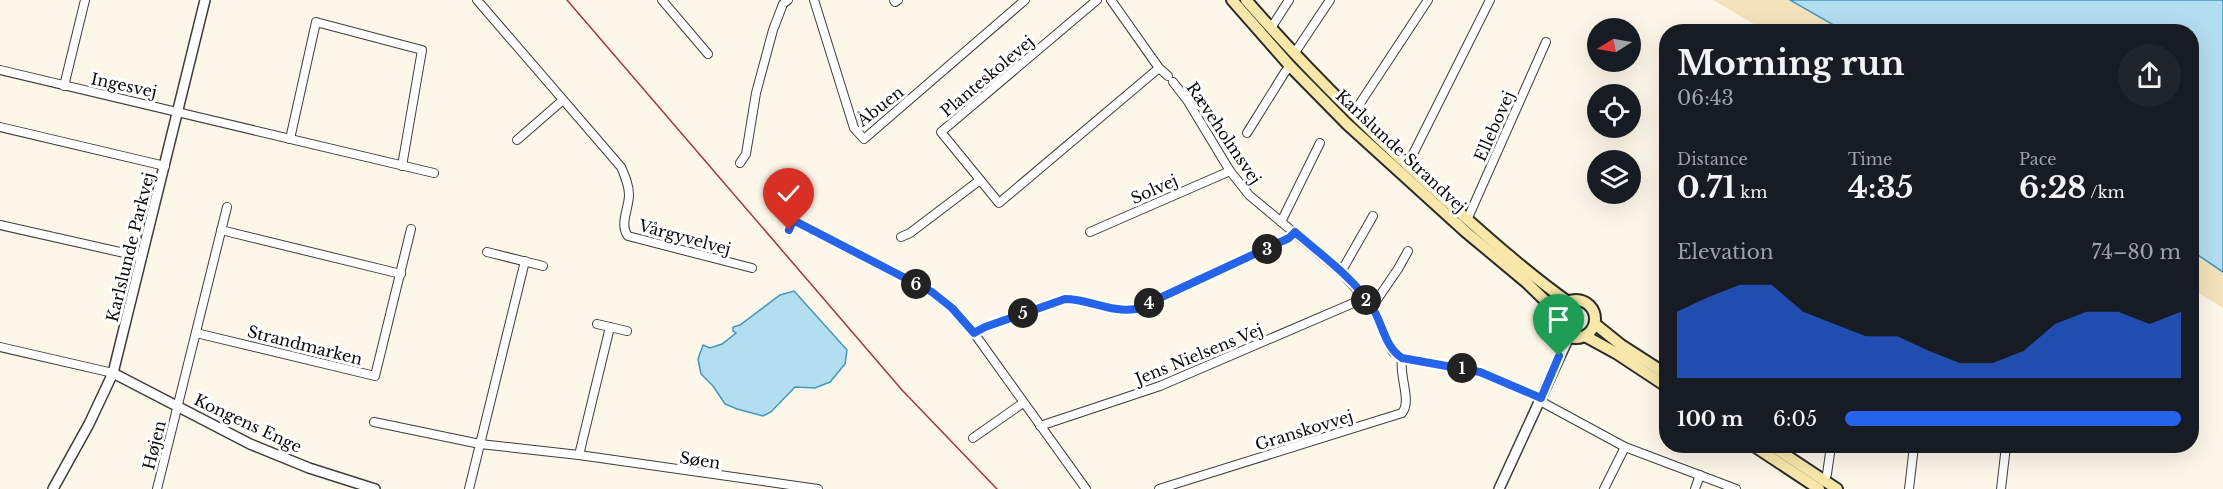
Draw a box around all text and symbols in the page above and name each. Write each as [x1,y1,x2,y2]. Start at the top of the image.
north arrow [1587,18,1641,72]
map controls [1587,18,1641,204]
street label: Planteskolevej [936,31,1038,121]
text: Morning run [1677,43,1905,84]
button: share [2118,44,2181,107]
street label: Ingesvej [89,68,159,102]
street label: Ræveholmsvej [1182,78,1266,188]
street label: Åbuen [852,82,907,131]
button: locate [1587,84,1641,138]
street label: Karlslunde Strandvej [1332,85,1470,217]
text: 06:43 [1677,86,1734,110]
street label: Ellebovej [1470,88,1518,164]
text: Distance [1677,149,1748,169]
text: Time [1848,149,1892,169]
text: Pace [2019,149,2056,169]
button: layers [1587,150,1641,204]
pin [763,168,814,230]
text: 0.71 [1677,169,1736,206]
text: 4:35 [1848,169,1913,206]
text: 6:28 [2019,169,2086,206]
street label: Karlslunde Parkvej [102,170,158,324]
street label: Solvej [1127,170,1181,208]
icon: check [772,177,805,210]
text: km [1736,182,1767,202]
text: /km [2086,182,2125,202]
street label: Vårgyvelvej [636,215,733,259]
pin: 3 [1252,234,1282,264]
text: 3 [1262,239,1272,259]
text: Elevation [1677,240,1774,264]
text: 74–80 m [2092,240,2181,264]
pin: 6 [901,269,931,299]
text: 6 [911,274,921,294]
pin: 2 [1351,285,1381,315]
pin: 4 [1134,288,1164,318]
text: 2 [1361,290,1371,310]
text: 4 [1144,293,1154,313]
pin [1533,294,1584,356]
pin: 5 [1008,298,1038,328]
text: 5 [1018,303,1028,323]
icon: arrive [1542,303,1575,336]
street label: Jens Nielsens Vej [1130,319,1266,389]
street label: Strandmarken [245,321,365,369]
pin: 1 [1447,353,1477,383]
text: 1 [1459,358,1465,378]
street label: Kongens Enge [191,389,305,457]
street label: Granskovvej [1253,406,1355,454]
text: 100 m [1677,407,1743,431]
text: 6:05 [1773,407,1817,431]
street label: Højen [138,418,170,472]
street label: Søen [678,447,722,473]

